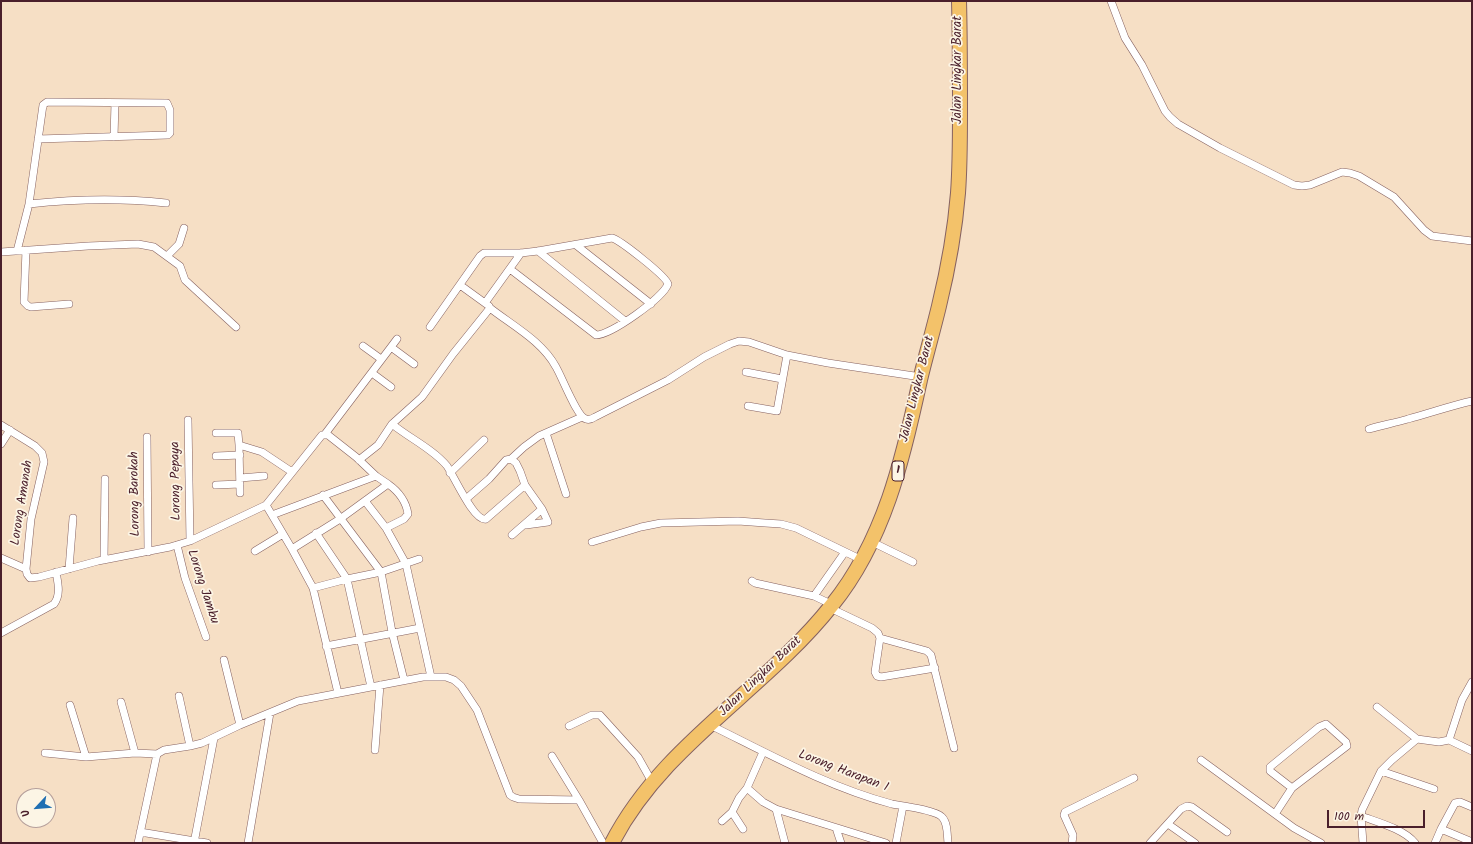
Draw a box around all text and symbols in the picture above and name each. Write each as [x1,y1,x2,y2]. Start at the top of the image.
street label: Jalan Lingkar Barat [951,16,967,124]
street label: Jalan Lingkar Barat [897,335,939,443]
street label: Lorong Pepaya [169,441,185,521]
street label: Lorong Barokah [127,451,145,537]
street label: Lorong Amanah [9,459,37,547]
road number: 1 [892,461,904,481]
street label: Lorong Jambu [183,548,221,626]
street label: Jalan Lingkar Barat [717,634,805,720]
street label: Lorong Harapan I [796,748,890,796]
north arrow [16,788,56,828]
scale bar [1329,802,1427,828]
text: U [17,806,36,820]
text: 100 m [1334,807,1364,826]

